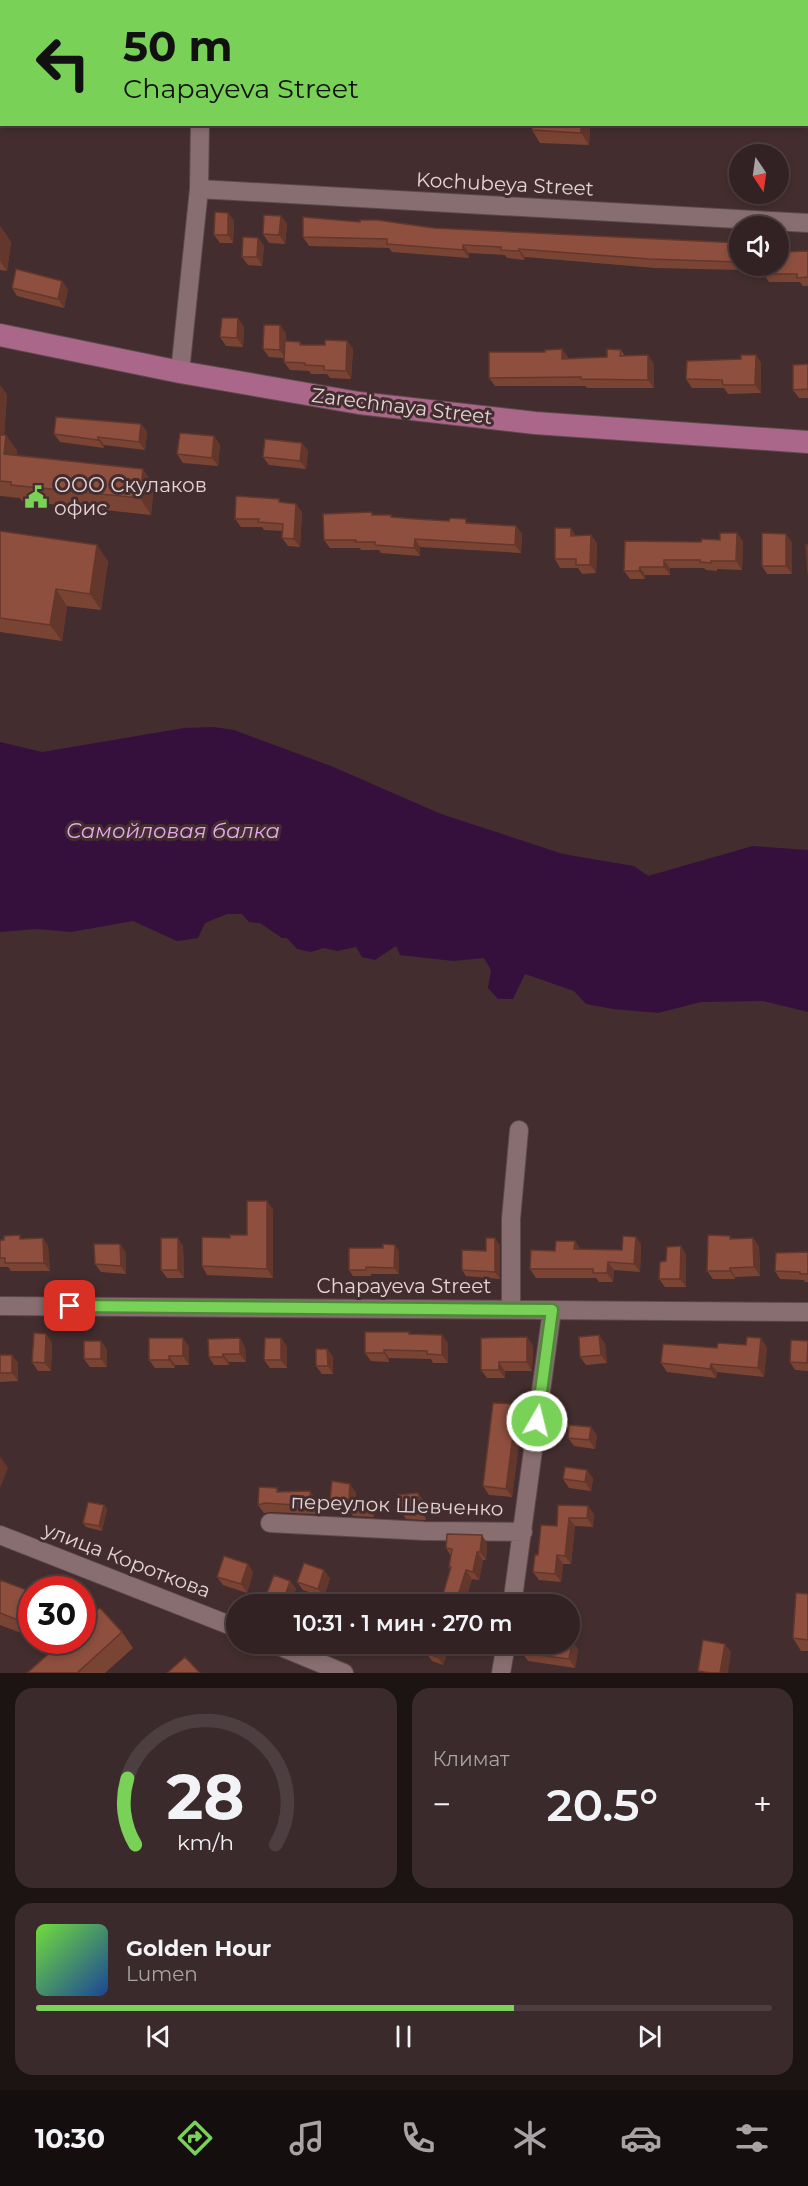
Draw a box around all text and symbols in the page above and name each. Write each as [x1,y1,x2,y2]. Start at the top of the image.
text: 50 m [123,20,232,72]
icon: left [24,24,102,102]
text: Chapayeva Street [123,72,359,105]
north arrow [729,144,789,204]
map controls [729,144,789,276]
street label: Kochubeya Street [416,167,594,201]
button: sound [729,216,789,276]
street label: Zarechnaya Street [310,383,494,429]
place label: ООО Скулаков офис [54,473,207,520]
public building icon: ООО Скулаков офис [23,484,49,510]
water label: Самойловая балка [66,818,280,843]
street label: Chapayeva Street [317,1274,491,1298]
pin [44,1280,95,1331]
icon: arrive [53,1289,86,1322]
position arrow [505,1389,569,1453]
street label: переулок Шевченко [290,1489,504,1521]
street label: улица Короткова [39,1517,214,1603]
speed limit sign: 30 [18,1576,96,1654]
text: 10:31 · 1 мин · 270 m [293,1610,513,1637]
text: Климат [433,1747,510,1771]
text: 28 [167,1759,245,1835]
text: 20.5° [546,1777,658,1832]
text: − [433,1784,451,1824]
text: + [753,1784,772,1824]
text: km/h [177,1829,234,1855]
text: Golden Hour [126,1935,271,1962]
text: Lumen [126,1962,198,1986]
icon: previous [142,2020,175,2053]
icon: pause [387,2020,420,2053]
icon: next [633,2020,666,2053]
icon: directions [174,2117,216,2159]
icon: music [286,2117,328,2159]
icon: phone [397,2117,439,2159]
icon: climate [509,2117,551,2159]
icon: car [620,2117,662,2159]
icon: filters [731,2117,773,2159]
text: 10:30 [35,2122,105,2155]

